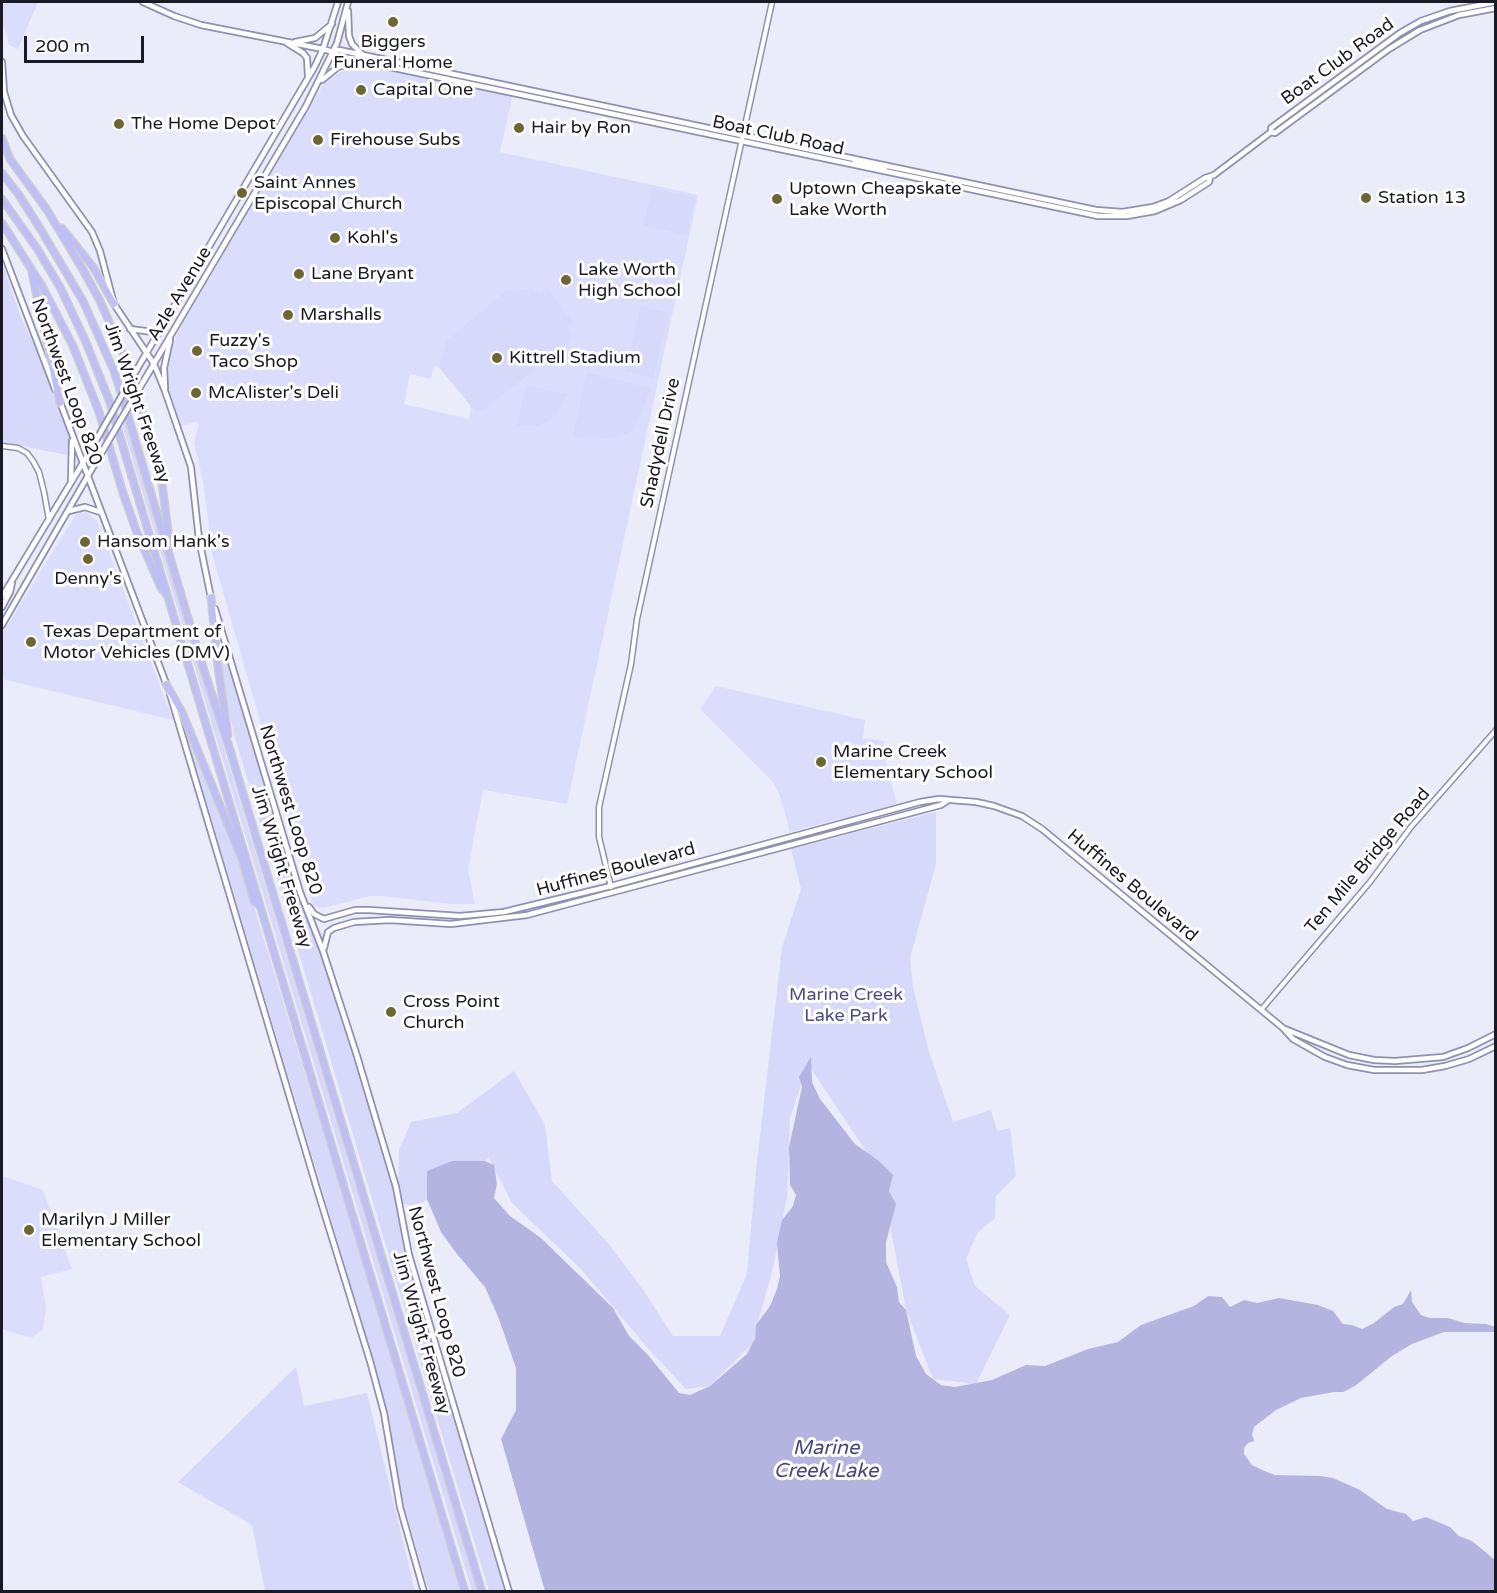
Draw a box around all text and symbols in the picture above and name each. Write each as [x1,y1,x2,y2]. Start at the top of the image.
street label: Boat Club Road [1277,14,1399,110]
marker: Biggers Funeral Home [386,15,400,29]
scale bar [27,24,147,62]
place label: Biggers Funeral Home [333,31,453,74]
text: 200 m [35,35,90,57]
place label: Capital One [373,79,473,101]
marker: Capital One [354,83,368,97]
street label: Boat Club Road [710,112,846,160]
place label: The Home Depot [131,113,276,135]
marker: The Home Depot [112,117,126,131]
place label: Hair by Ron [531,117,631,139]
marker: Hair by Ron [512,121,526,135]
place label: Firehouse Subs [330,129,460,151]
marker: Firehouse Subs [311,133,325,147]
place label: Saint Annes Episcopal Church [254,172,402,214]
place label: Uptown Cheapskate Lake Worth [789,178,961,220]
marker: Saint Annes Episcopal Church [235,186,249,200]
place label: Station 13 [1378,187,1466,209]
marker: Station 13 [1359,191,1373,205]
marker: Uptown Cheapskate Lake Worth [770,192,784,206]
place label: Kohl's [347,227,398,249]
marker: Kohl's [328,231,342,245]
street label: Azle Avenue [143,243,217,345]
place label: Lake Worth High School [578,259,681,302]
place label: Lane Bryant [311,263,414,285]
marker: Lane Bryant [292,267,306,281]
marker: Lake Worth High School [559,273,573,287]
street label: Northwest Loop 820 [26,295,106,469]
place label: Marshalls [300,304,382,326]
marker: Marshalls [281,308,295,322]
street label: Jim Wright Freeway [99,320,175,486]
place label: Fuzzy's Taco Shop [209,330,298,372]
marker: Fuzzy's Taco Shop [190,344,204,358]
place label: Kittrell Stadium [509,347,641,369]
marker: Kittrell Stadium [490,351,504,365]
street label: Shadydell Drive [637,376,685,510]
place label: McAlister's Deli [208,382,339,404]
marker: McAlister's Deli [189,386,203,400]
place label: Hansom Hank's [97,531,230,553]
marker: Hansom Hank's [78,535,92,549]
marker: Denny's [81,552,95,566]
place label: Denny's [54,568,122,590]
place label: Texas Department of Motor Vehicles (DMV) [43,621,230,664]
marker: Texas Department of Motor Vehicles (DMV) [24,635,38,649]
street label: Northwest Loop 820 [254,723,326,897]
place label: Marine Creek Elementary School [833,741,993,783]
marker: Marine Creek Elementary School [814,755,828,769]
street label: Jim Wright Freeway [246,783,316,951]
street label: Ten Mile Bridge Road [1301,784,1435,938]
street label: Huffines Boulevard [1062,825,1202,947]
street label: Huffines Boulevard [534,838,698,902]
park label: Marine Creek Lake Park [789,984,903,1026]
place label: Cross Point Church [403,991,500,1034]
marker: Cross Point Church [384,1005,398,1019]
street label: Northwest Loop 820 [403,1204,469,1380]
place label: Marilyn J Miller Elementary School [41,1209,201,1252]
marker: Marilyn J Miller Elementary School [22,1223,36,1237]
street label: Jim Wright Freeway [387,1249,455,1417]
water label: Marine Creek Lake [774,1437,878,1484]

